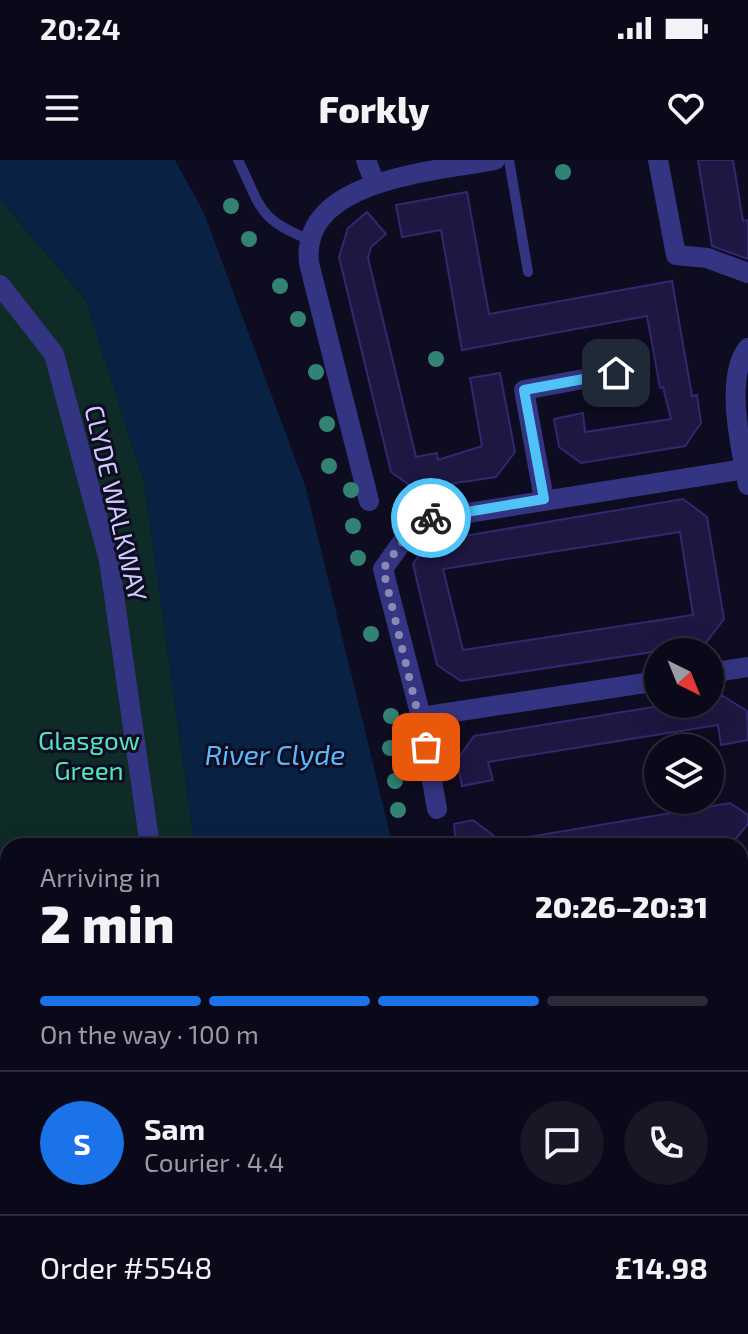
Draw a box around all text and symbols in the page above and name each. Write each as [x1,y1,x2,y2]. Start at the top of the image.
text: 20:24 [40,10,121,46]
icon: menu [40,86,84,130]
icon: heart [664,86,708,130]
text: Forkly [319,87,429,130]
pin [582,339,650,407]
icon: home [594,351,638,395]
street label: CLYDE WALKWAY [79,402,155,604]
courier [391,478,471,558]
icon: bike [409,496,453,540]
north arrow [644,638,724,718]
map controls [644,638,724,814]
pin [392,713,460,781]
park label: Glasgow Green [38,724,140,785]
icon: bag [404,725,448,769]
button: layers [644,734,724,814]
water label: River Clyde [205,737,345,771]
text: Arriving in [40,861,161,892]
text: 20:26–20:31 [535,888,708,924]
text: 2 min [40,891,175,953]
text: On the way · 100 m [40,1018,259,1049]
button: chat [520,1101,604,1185]
button: phone [624,1101,708,1185]
text: Sam [144,1110,205,1146]
text: S [73,1125,91,1161]
text: Courier · 4.4 [144,1146,285,1177]
text: Order #5548 [40,1249,213,1285]
text: £14.98 [615,1249,708,1285]

